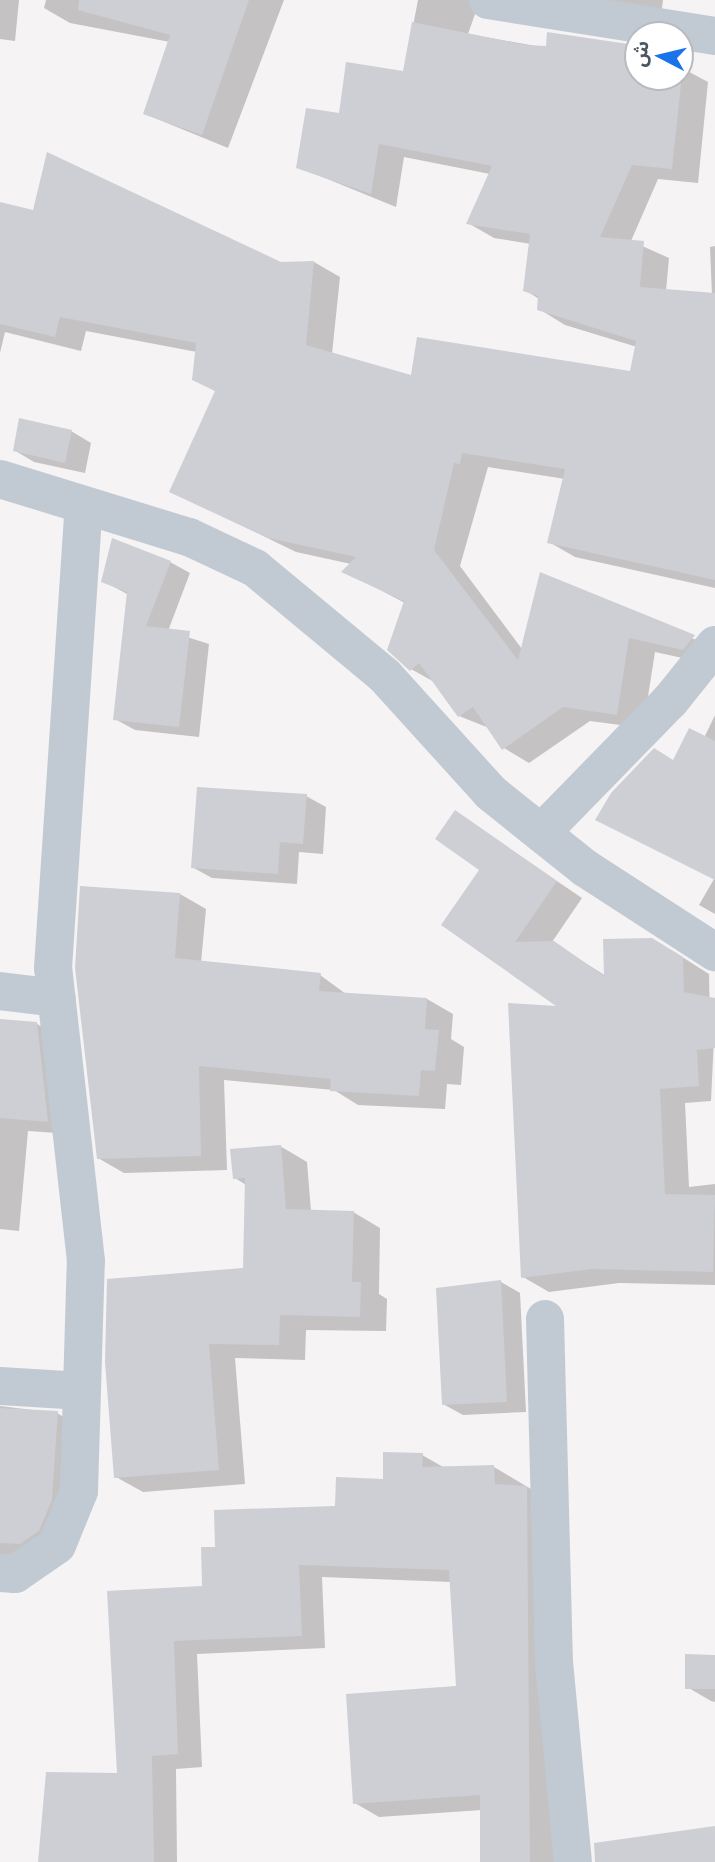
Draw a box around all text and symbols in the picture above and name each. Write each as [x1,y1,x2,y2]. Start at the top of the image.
north arrow [624,21,694,91]
text: ش [626,39,655,68]

